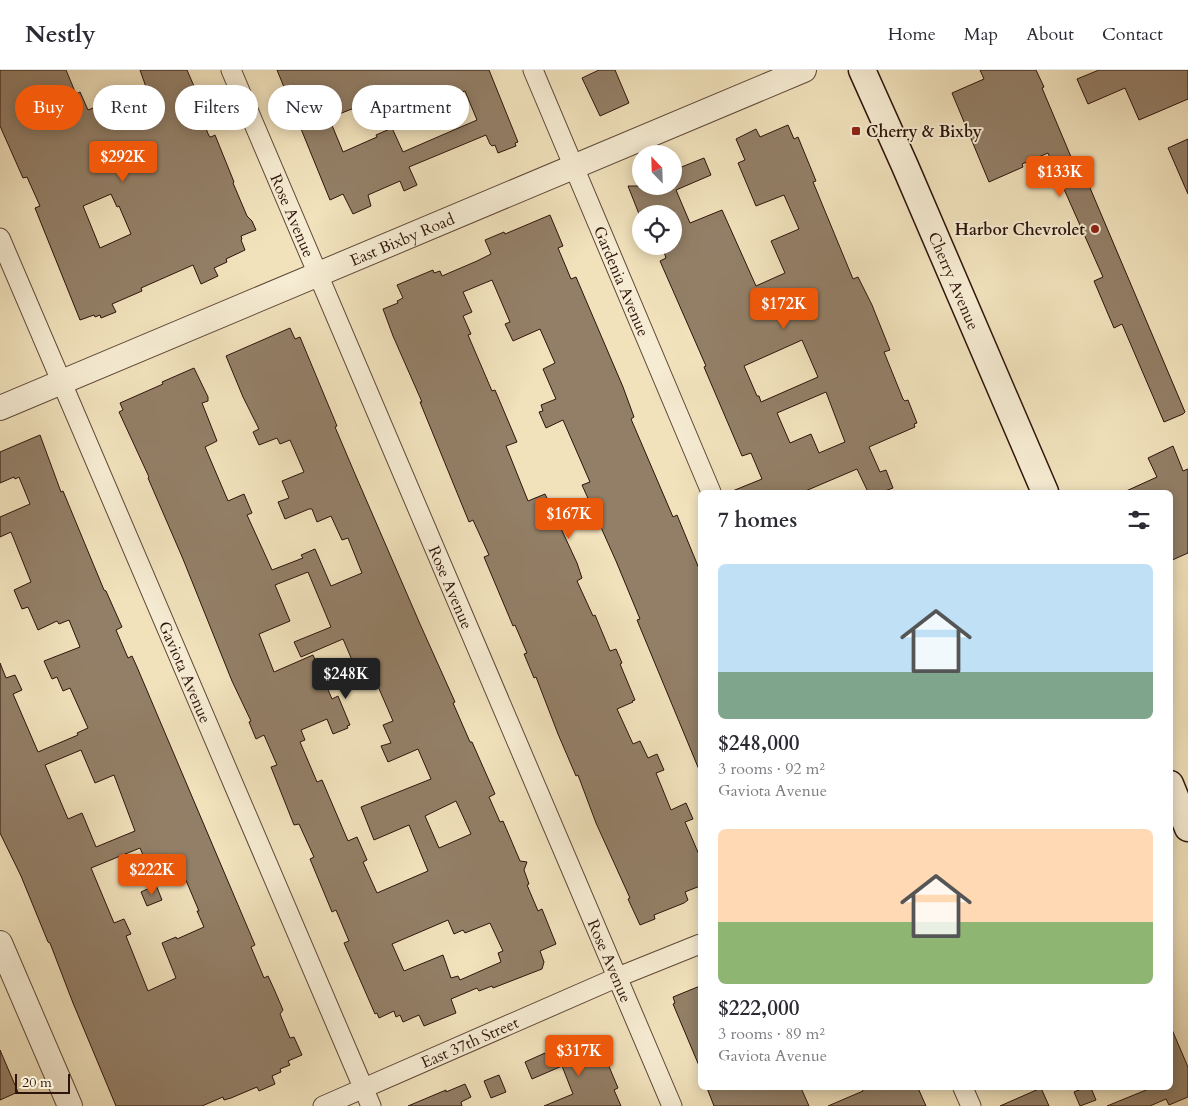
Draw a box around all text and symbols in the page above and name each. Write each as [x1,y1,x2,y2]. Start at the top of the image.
text: Nestly [25,18,96,51]
text: Home [888,22,936,47]
text: Map [964,22,998,47]
text: About [1026,22,1074,47]
text: Contact [1102,22,1163,47]
chip: Buy [15,85,83,130]
chip: Rent [93,85,165,130]
chip: Filters [175,85,258,130]
chip: New [268,85,342,130]
chip: Apartment [352,85,469,130]
place label: Cherry & Bixby [866,121,982,143]
marker: Cherry & Bixby [850,125,862,137]
pin: $292K [88,140,158,183]
north arrow [632,145,682,195]
map controls [632,145,682,255]
text: $292K [100,146,146,168]
pin: $133K [1025,156,1095,198]
text: $133K [1037,161,1083,183]
street label: Rose Avenue [264,171,319,261]
button: locate [632,205,682,255]
street label: East Bixby Road [347,208,458,272]
place label: Harbor Chevrolet [955,219,1085,241]
street label: Gardenia Avenue [588,223,654,340]
marker: Harbor Chevrolet [1089,223,1101,235]
street label: Cherry Avenue [923,229,984,333]
pin: $172K [749,288,819,330]
text: $172K [761,293,807,315]
pin: $167K [534,498,604,540]
text: $167K [546,503,592,525]
text: 7 homes [718,506,797,535]
icon: filters [1125,506,1153,534]
street label: Rose Avenue [423,542,478,633]
icon: home [891,596,981,686]
street label: Gaviota Avenue [153,618,216,727]
pin: $248K [311,658,381,700]
text: $248K [323,663,369,685]
text: $248,000 [718,729,799,758]
text: 3 rooms · 92 m² [718,758,825,780]
text: Gaviota Avenue [718,780,827,802]
pin: $222K [117,854,187,896]
text: $222K [129,859,175,881]
icon: home [891,861,981,951]
street label: Rose Avenue [582,916,637,1006]
text: $222,000 [718,994,799,1023]
street label: East 37th Street [418,1012,522,1074]
text: 3 rooms · 89 m² [718,1023,825,1045]
pin: $317K [544,1034,614,1077]
text: $317K [556,1040,602,1062]
text: Gaviota Avenue [718,1045,827,1067]
scale bar [15,1071,70,1094]
text: 20 m [22,1073,52,1092]

